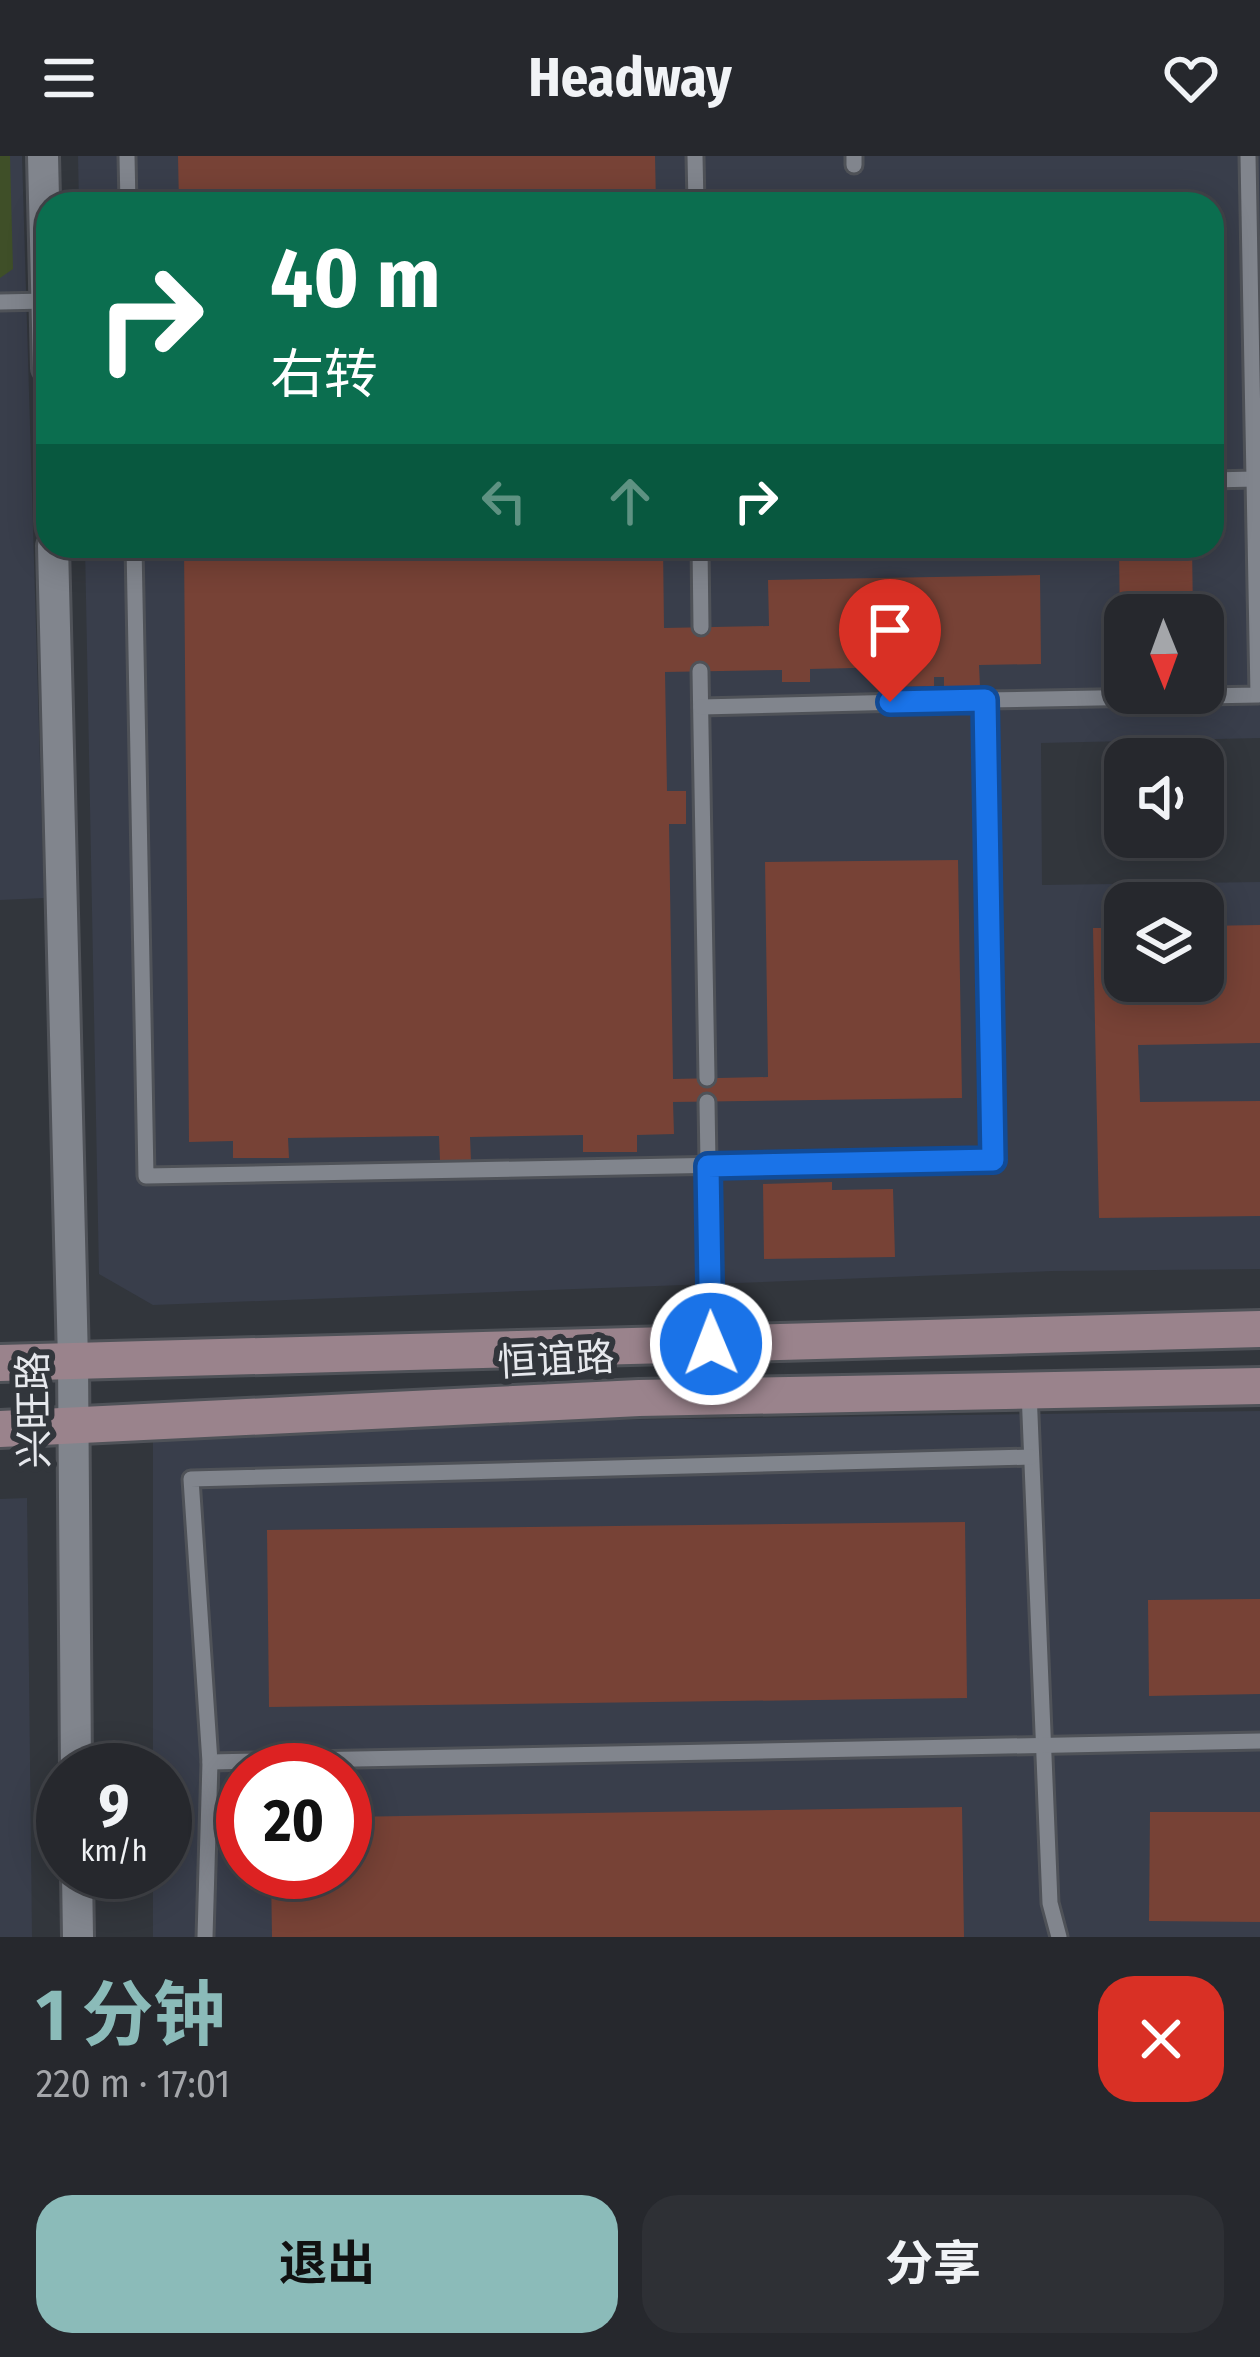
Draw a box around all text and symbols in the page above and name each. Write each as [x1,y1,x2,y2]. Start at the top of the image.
icon: menu [36,45,102,111]
icon: heart [1158,45,1224,111]
text: Headway [528,46,732,110]
text: 40 m [270,228,441,329]
icon: right [72,240,228,396]
text: 右转 [270,343,378,407]
icon: left [471,468,537,534]
icon: ahead [597,468,663,534]
icon: right [723,468,789,534]
pin [839,579,941,702]
north arrow [1104,594,1224,714]
map controls [1104,594,1224,1002]
icon: arrive [857,597,923,663]
button: sound [1104,738,1224,858]
button: layers [1104,882,1224,1002]
position arrow [648,1281,774,1407]
street label: 恒谊路 [496,1334,616,1386]
street label: 兴旺路 [10,1351,58,1469]
speed limit sign: 20 [216,1743,372,1899]
text: 9 [98,1770,130,1842]
text: km/h [81,1833,147,1869]
text: 1 分钟 [36,1973,225,2059]
button: close [1098,1976,1224,2102]
text: 220 m · 17:01 [36,2061,230,2107]
button: 退出 [36,2195,618,2333]
button: 分享 [642,2195,1224,2333]

